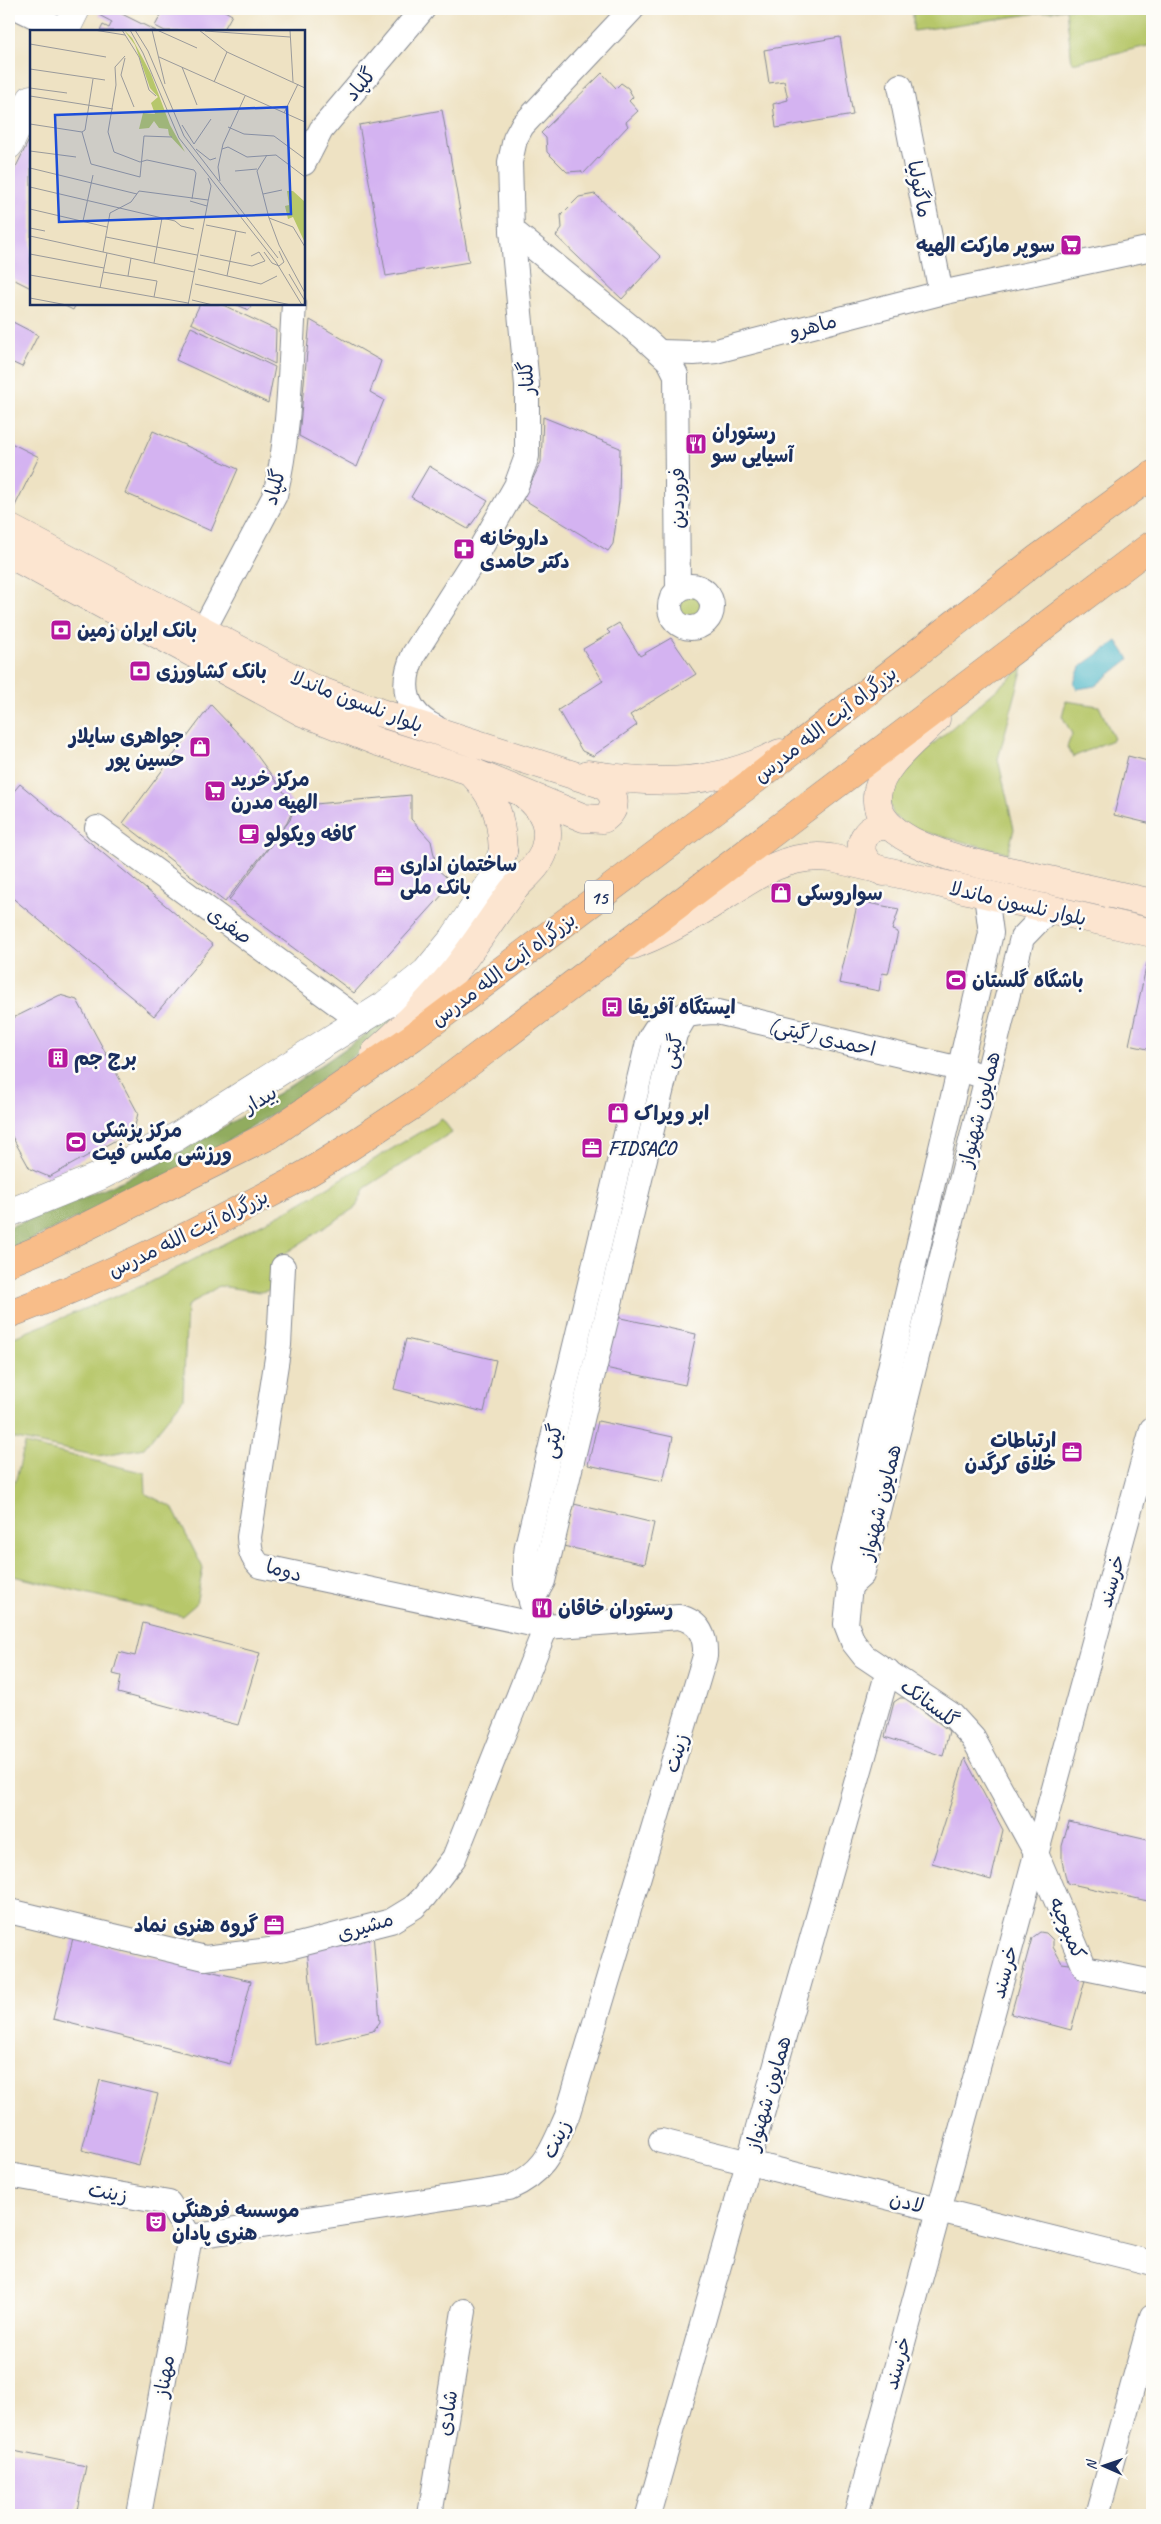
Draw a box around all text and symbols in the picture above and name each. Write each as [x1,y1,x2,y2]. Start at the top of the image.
inset map [30,30,305,305]
street label: گلپاد [339,62,382,106]
street label: ماگنولیا [901,158,937,220]
place label: سوپر ماركت الهيه [916,233,1055,258]
supermarket icon: سوپر ماركت الهيه [1059,233,1083,257]
street label: ماهرو [785,309,839,345]
street label: گلنار [513,360,540,398]
place label: رستوران آسیایی سو [710,420,795,468]
restaurant icon: رستوران آسیایی سو [684,432,708,456]
street label: گلپاد [258,466,291,508]
street label: فروردین [665,467,690,529]
place label: داروخانه دکتر حامدی [480,526,569,574]
pharmacy icon: داروخانه دکتر حامدی [452,537,476,561]
bank icon: بانک ایران زمین [49,618,73,642]
place label: بانک ایران زمین [77,618,197,643]
bank icon: بانک کشاورزی [128,659,152,683]
place label: بانک کشاورزی [156,659,267,684]
street label: بزرگراه آیت الله مدرس [749,661,902,788]
street label: بلوار نلسون ماندلا [287,665,427,738]
place label: جواهری سایلار حسین پور [67,724,184,772]
shop icon: جواهری سایلار حسین پور [188,735,212,759]
place label: مرکز خرید الهیه مدرن [231,767,318,815]
supermarket icon: مرکز خرید الهیه مدرن [203,779,227,803]
cafe icon: کافه ویکولو [237,822,261,846]
place label: کافه ویکولو [264,822,356,847]
place label: ساختمان اداری بانک ملی [400,852,517,900]
office icon: ساختمان اداری بانک ملی [372,864,396,888]
street label: بلوار نلسون ماندلا [947,876,1089,931]
road number: 15 [585,880,613,914]
shop icon: سواروسکی [769,881,793,905]
place label: سواروسکی [797,881,883,906]
street label: صفری [202,901,257,950]
street label: بزرگراه آیت الله مدرس [426,907,581,1032]
sports icon: باشگاه گلستان [944,968,968,992]
place label: باشگاه گلستان [972,968,1084,993]
bus stop icon: ایستگاه آفریقا [600,995,624,1019]
place label: ایستگاه آفریقا [628,995,736,1020]
street label: احمدی (گیتی) [766,1013,878,1062]
street label: گیتی [655,1031,689,1071]
building icon: برج جم [46,1046,70,1070]
place label: برج جم [74,1046,137,1073]
street label: همایون شهنواز [953,1049,1007,1172]
street label: بیدار [237,1080,281,1120]
shop icon: ابر ویراک [606,1101,630,1125]
place label: ابر ویراک [634,1101,709,1126]
place label: مرکز پزشکی ورزشی مکس فیت [92,1118,232,1166]
sports icon: مرکز پزشکی ورزشی مکس فیت [64,1130,88,1154]
office icon: FIDSACO [580,1136,604,1160]
place label: FIDSACO [608,1136,678,1161]
street label: بزرگراه آیت الله مدرس [104,1184,272,1283]
street label: گیتی [536,1421,569,1461]
place label: ارتباطات خلاق کرگدن [965,1428,1056,1476]
office icon: ارتباطات خلاق کرگدن [1060,1440,1084,1464]
street label: همایون شهنواز [854,1442,908,1565]
street label: خرسند [1092,1552,1131,1610]
street label: دوما [263,1553,305,1588]
restaurant icon: رستوران خاقان [530,1596,554,1620]
place label: رستوران خاقان [558,1596,673,1622]
street label: گلستانک [896,1673,964,1733]
street label: زینت [659,1731,694,1776]
street label: کمبوجیه [1043,1893,1092,1963]
street label: مشیری [334,1906,396,1947]
place label: گروه هنری نماد [134,1913,258,1938]
office icon: گروه هنری نماد [262,1913,286,1937]
street label: خرسند [985,1943,1024,2001]
street label: همایون شهنواز [740,2033,798,2156]
street label: زینت [537,2116,576,2163]
street label: زینت [86,2177,130,2208]
street label: لادن [887,2186,927,2219]
place label: موسسه فرهنگی هنری پادان [172,2198,300,2246]
theatre icon: موسسه فرهنگی هنری پادان [144,2210,168,2234]
street label: خرسند [878,2334,917,2392]
street label: مهناز [148,2353,180,2401]
street label: شادی [432,2389,463,2438]
north arrow [1078,2442,1128,2492]
text: N [1083,2459,1100,2470]

